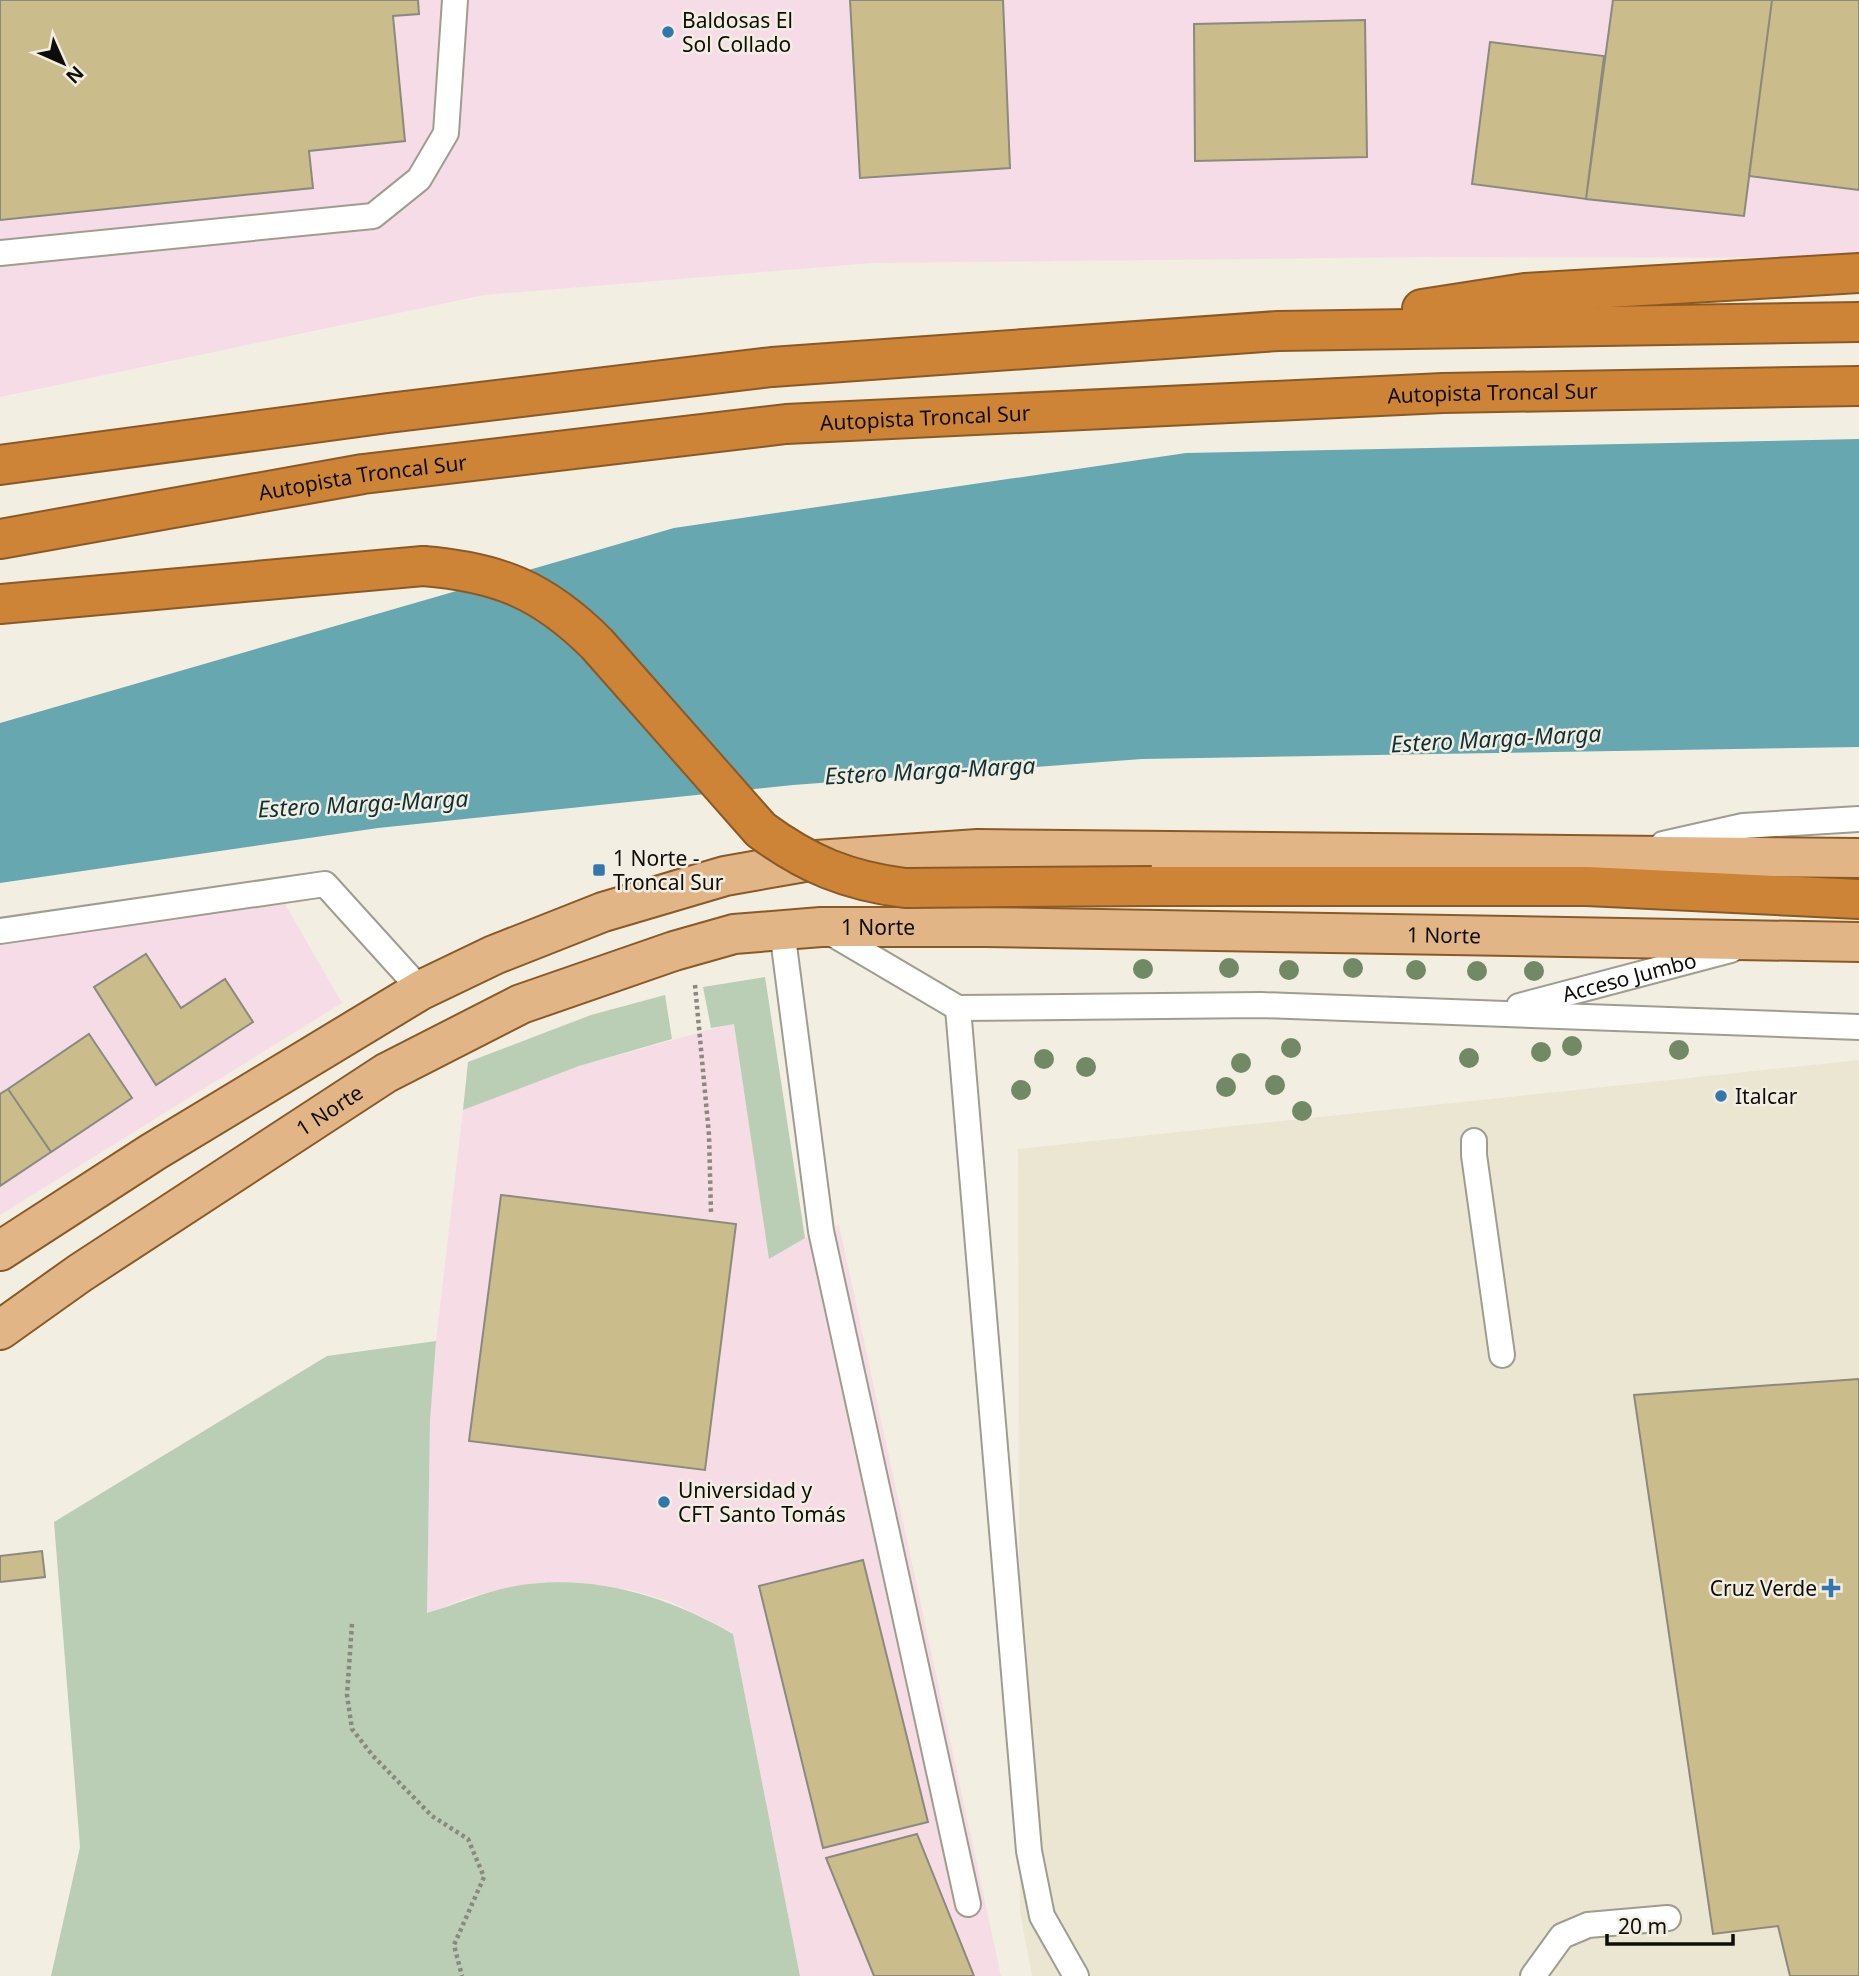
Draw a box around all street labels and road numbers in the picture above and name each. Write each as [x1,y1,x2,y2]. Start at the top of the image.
street label: Autopista Troncal Sur [1387,376,1598,410]
street label: Autopista Troncal Sur [819,398,1031,436]
street label: Autopista Troncal Sur [256,448,469,506]
street label: 1 Norte [841,913,915,941]
street label: 1 Norte [1407,920,1481,950]
street label: Acceso Jumbo [1559,946,1699,1008]
street label: 1 Norte [290,1078,368,1142]

